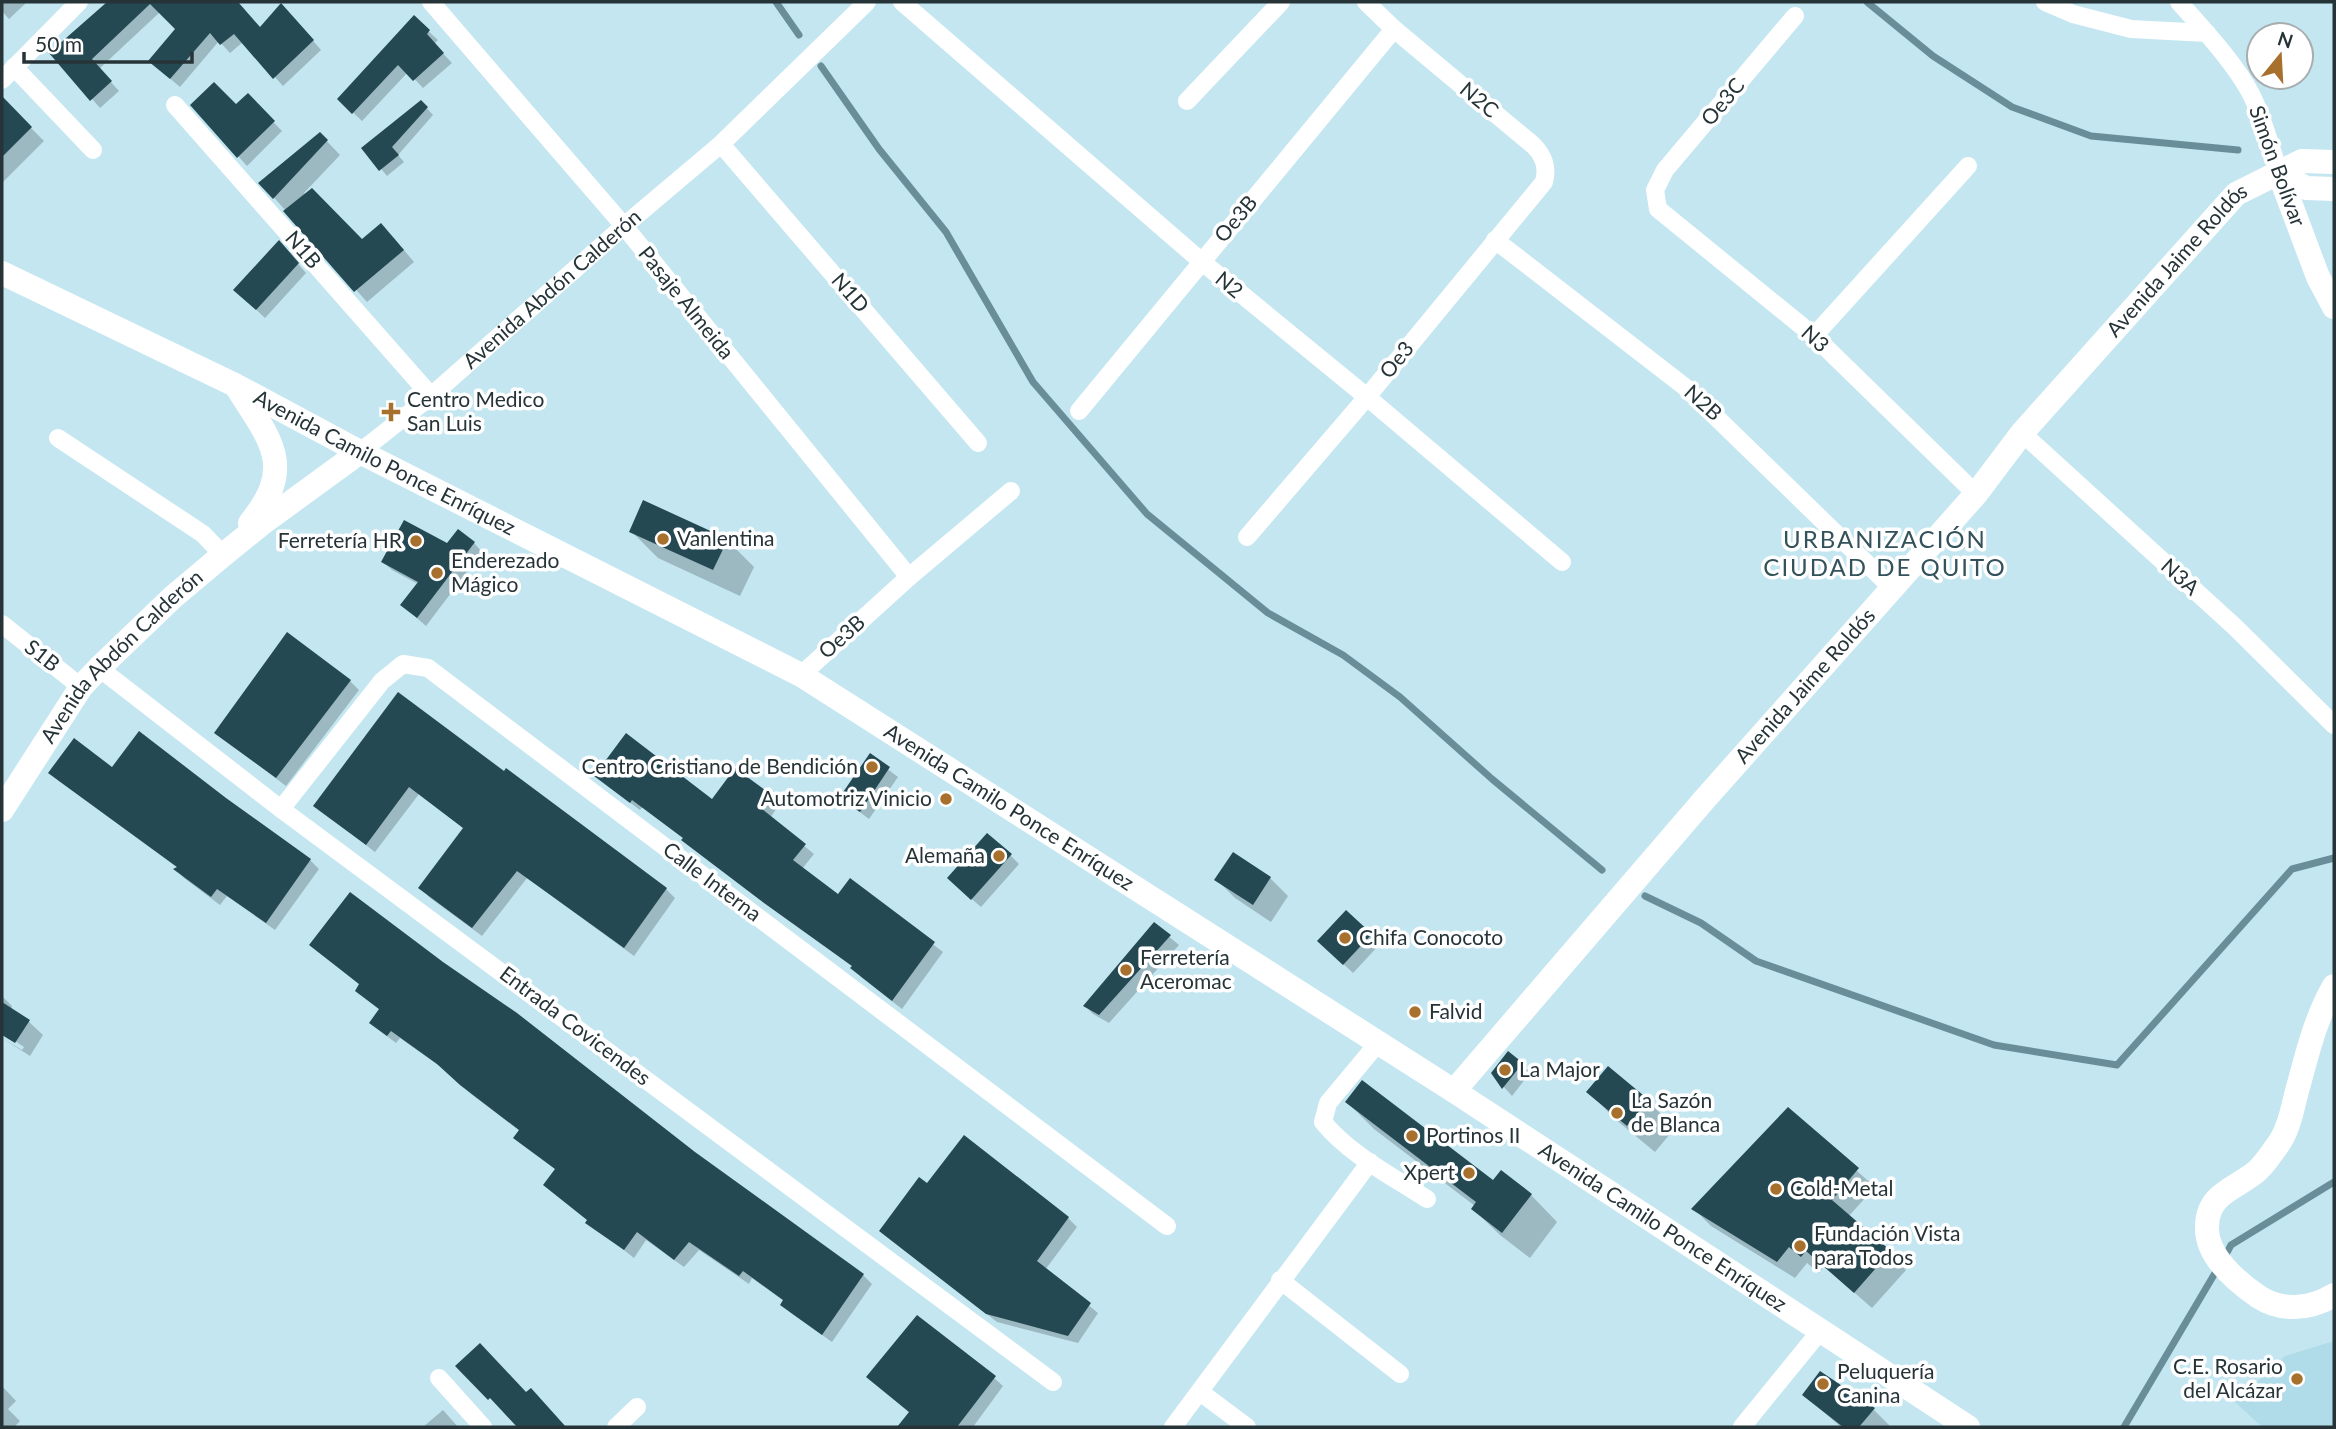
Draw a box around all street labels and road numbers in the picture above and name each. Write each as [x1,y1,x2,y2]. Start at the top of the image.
street label: Oe3C [1695,72,1749,130]
street label: N2C [1456,76,1504,122]
street label: Simón Bolívar [2245,102,2312,230]
street label: Avenida Jaime Roldós [2100,177,2251,341]
street label: Oe3B [1208,189,1262,247]
street label: Avenida Abdón Calderón [457,203,645,373]
street label: N1B [281,225,327,273]
street label: Pasaje Almeida [634,241,740,363]
street label: N2 [1211,265,1249,302]
street label: N1D [827,267,875,317]
street label: N3 [1797,319,1835,357]
street label: Oe3 [1374,336,1418,382]
street label: N2B [1680,379,1728,425]
street label: Avenida Camilo Ponce Enríquez [250,384,520,539]
street label: N3A [2157,552,2206,600]
street label: Avenida Abdón Calderón [34,564,207,747]
street label: Avenida Jaime Roldós [1729,603,1879,768]
street label: Oe3B [813,609,869,663]
street label: S1B [21,634,65,676]
street label: Avenida Camilo Ponce Enríquez [880,717,1139,895]
street label: Calle Interna [659,836,767,926]
street label: Entrada Covicendes [496,960,656,1090]
street label: Avenida Camilo Ponce Enríquez [1535,1136,1792,1316]

